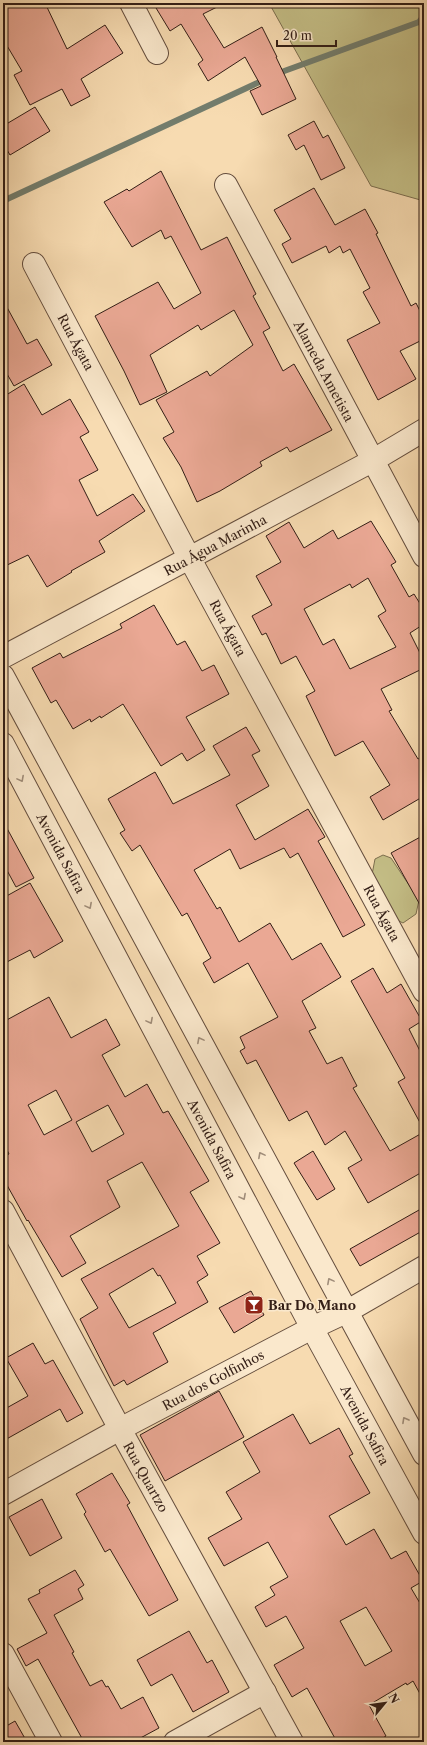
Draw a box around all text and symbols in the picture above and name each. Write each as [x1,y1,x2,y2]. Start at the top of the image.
scale bar [277,22,336,48]
text: 20 m [283,28,312,43]
street label: Rua Ágata [54,311,98,373]
street label: Alameda Ametista [290,317,357,424]
street label: Rua Água Marinha [161,511,269,579]
street label: Rua Ágata [206,597,250,659]
one-way arrow [17,774,24,782]
street label: Avenida Safira [33,809,89,896]
street label: Rua Ágata [360,882,404,944]
one-way arrow [84,902,91,909]
one-way arrow [145,1016,152,1024]
one-way arrow [197,1037,204,1045]
street label: Avenida Safira [184,1095,240,1182]
one-way arrow [259,1152,266,1159]
one-way arrow [239,1193,246,1200]
one-way arrow [327,1278,334,1286]
bar icon: Bar Do Mano [243,1294,265,1316]
place label: Bar Do Mano [268,1297,356,1313]
street label: Rua dos Golfinhos [159,1346,267,1414]
street label: Avenida Safira [337,1381,393,1468]
one-way arrow [403,1417,410,1424]
street label: Rua Quartzo [120,1439,172,1515]
north arrow [365,1683,405,1723]
text: N [385,1691,402,1706]

